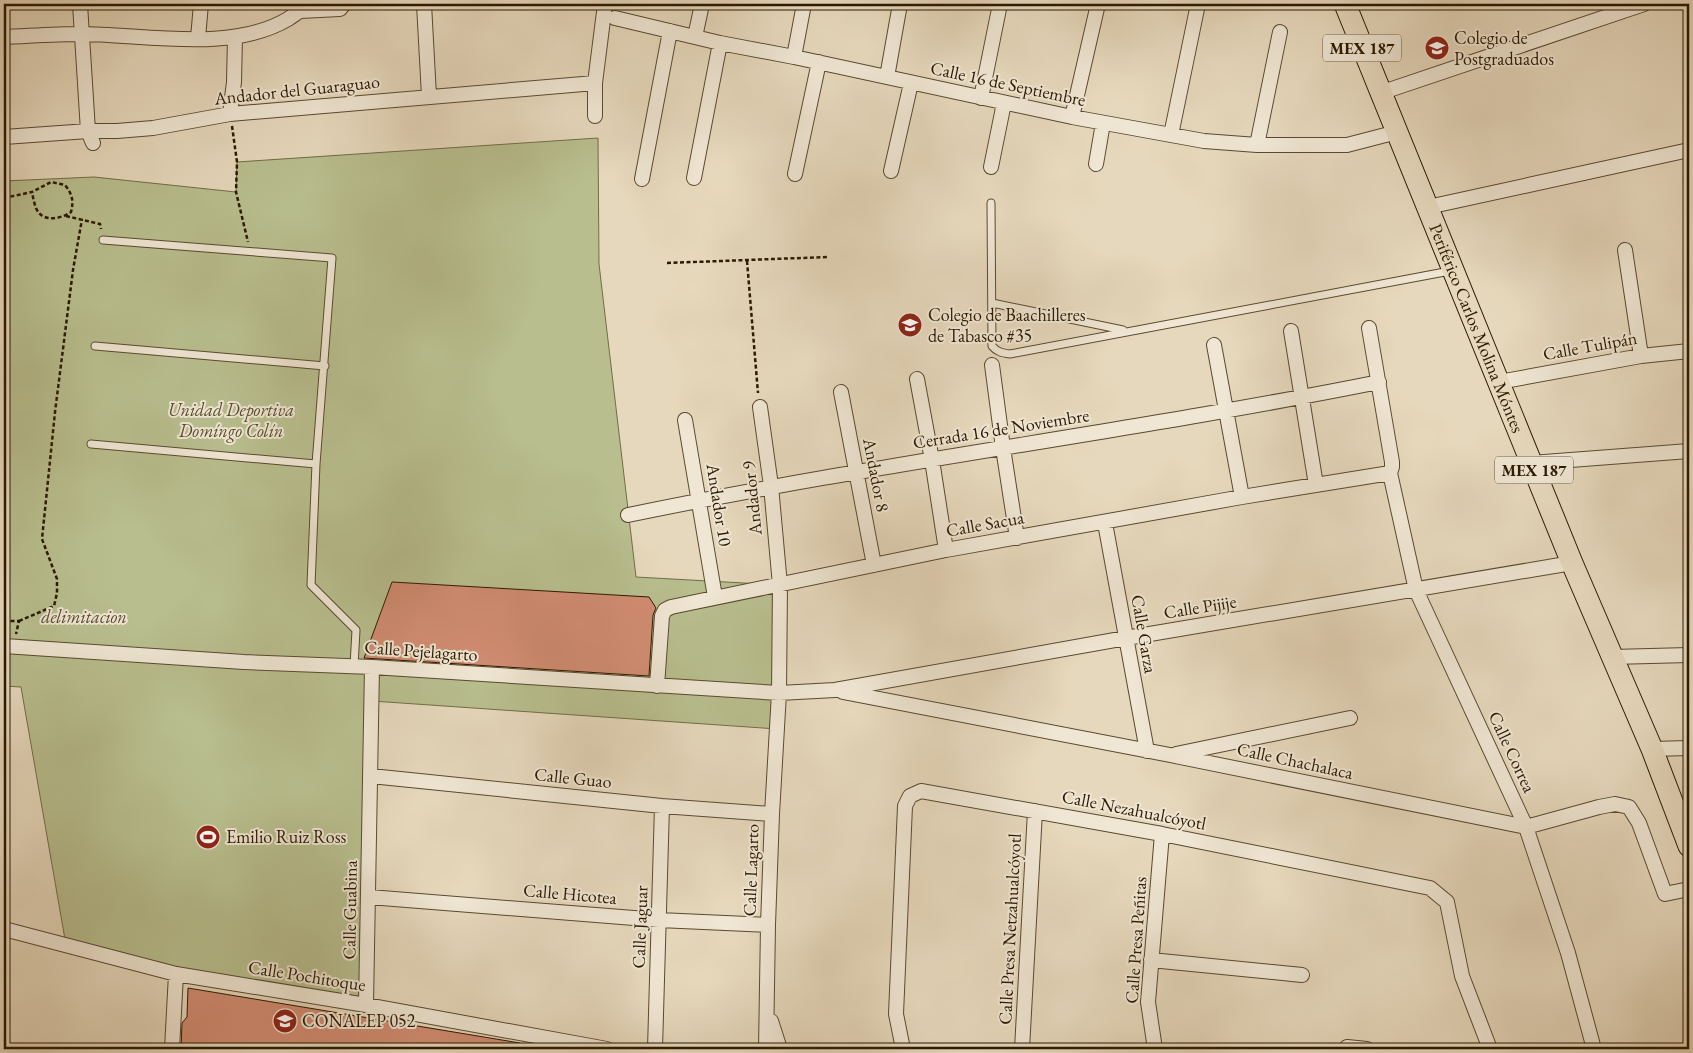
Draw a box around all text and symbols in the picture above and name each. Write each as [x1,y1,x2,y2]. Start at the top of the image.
place label: Colegio de Postgraduados [1454,26,1554,70]
road number: MEX 187 [1323,34,1401,62]
school or university icon: Colegio de Postgraduados [1424,35,1450,61]
street label: Calle 16 de Septiembre [928,56,1088,111]
street label: Andador del Guaraguao [212,69,381,110]
street label: Periférico Carlos Molina Móntes [1424,220,1530,436]
place label: Colegio de Baachilleres de Tabasco #35 [928,303,1086,347]
school or university icon: Colegio de Baachilleres de Tabasco #35 [897,312,923,338]
street label: Calle Tulipán [1541,326,1639,365]
park label: Unidad Deportiva Domíngo Colín [168,398,294,443]
street label: Cerrada 16 de Noviembre [911,403,1091,454]
street label: Andador 8 [858,435,895,514]
road number: MEX 187 [1495,456,1573,484]
street label: Andador 9 [736,459,767,537]
street label: Andador 10 [701,461,737,548]
street label: Calle Sacua [944,505,1026,542]
street label: Calle Pijije [1162,589,1238,624]
street label: Calle Garza [1126,593,1163,676]
park label: delimitacion [41,605,127,628]
street label: Calle Pejelagarto [364,635,479,666]
street label: Calle Correa [1484,707,1542,797]
street label: Calle Chachalaca [1235,737,1356,784]
street label: Calle Guao [533,762,613,793]
street label: Calle Nezahualcóyotl [1060,784,1208,835]
street label: Calle Lagarto [737,823,764,917]
sports icon: Emilio Ruiz Ross [195,824,221,850]
place label: Emilio Ruiz Ross [226,825,346,848]
street label: Calle Presa Netzahualcóyotl [993,833,1026,1025]
street label: Calle Guabina [337,859,362,960]
street label: Calle Presa Peñitas [1120,875,1151,1004]
street label: Calle Hicotea [522,878,619,909]
street label: Calle Jaguar [627,885,652,969]
street label: Calle Pochitoque [247,955,367,996]
school or university icon: CONALEP 052 [272,1008,298,1034]
place label: CONALEP 052 [302,1009,416,1032]

